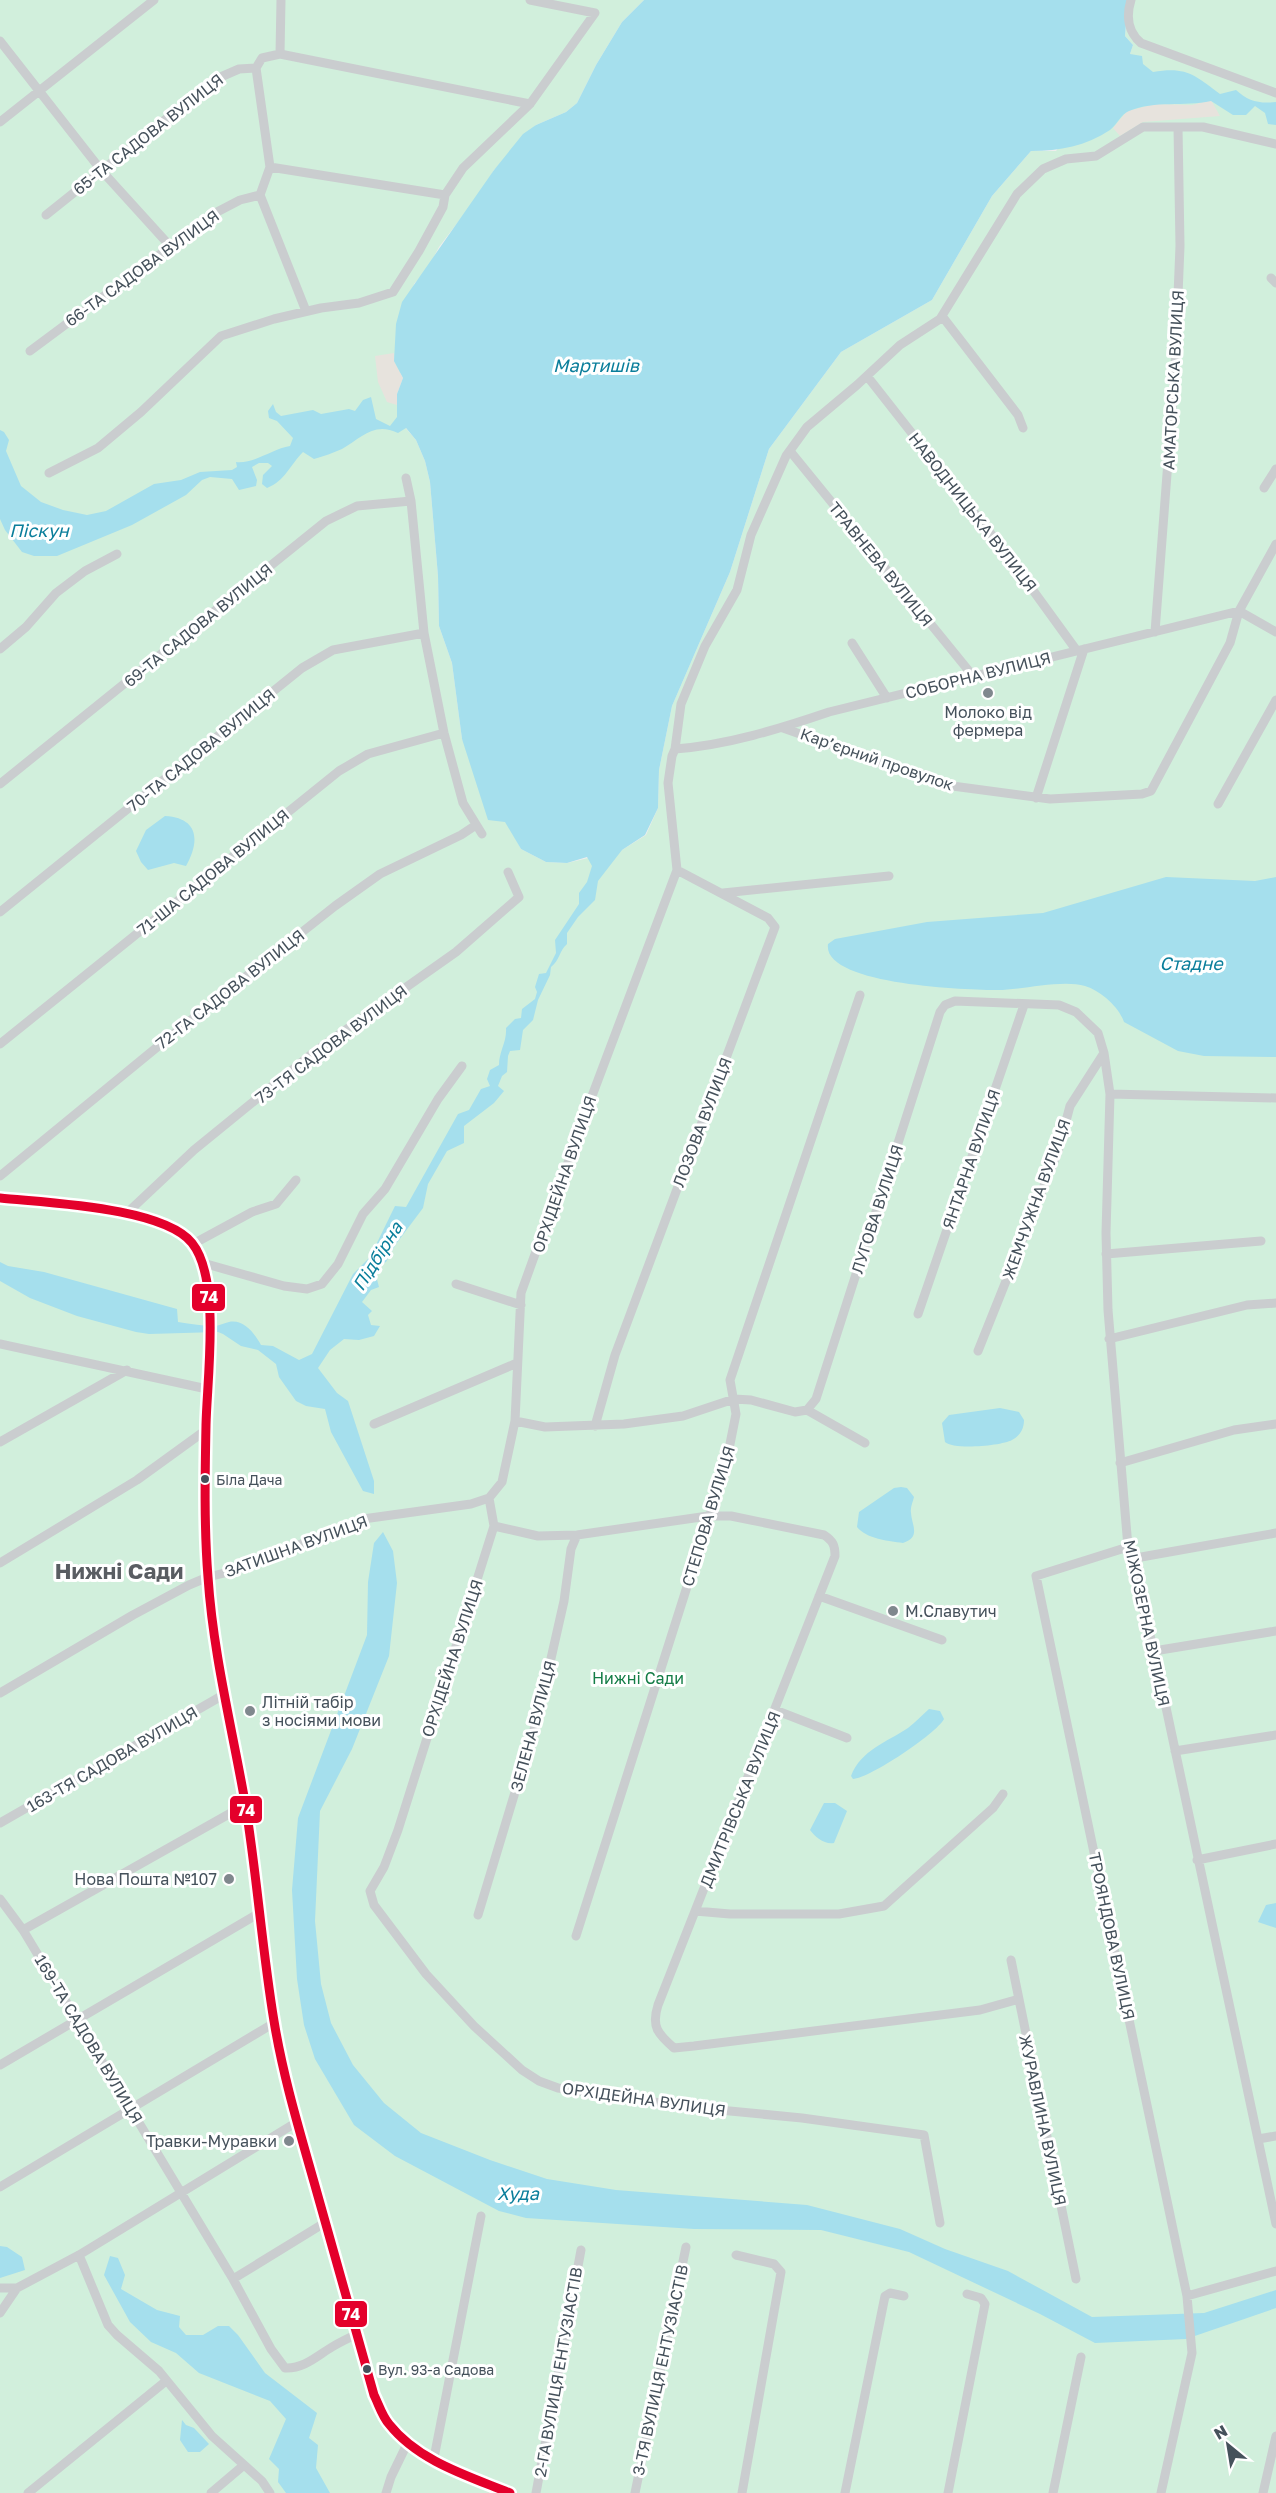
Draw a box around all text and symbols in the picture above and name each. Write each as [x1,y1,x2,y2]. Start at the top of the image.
street label: 65-ТА САДОВА ВУЛИЦЯ [69,69,227,199]
street label: 66-ТА САДОВА ВУЛИЦЯ [61,205,223,331]
street label: АМАТОРСЬКА ВУЛИЦЯ [1158,289,1188,471]
water label: Мартишів [553,354,640,376]
street label: НАВОДНИЦЬКА ВУЛИЦЯ [905,428,1041,596]
street label: ТРАВНЕВА ВУЛИЦЯ [825,498,937,630]
water label: Піскун [9,519,70,541]
street label: 69-ТА САДОВА ВУЛИЦЯ [120,559,276,691]
street label: СОБОРНА ВУЛИЦЯ [903,647,1053,703]
street label: 70-ТА САДОВА ВУЛИЦЯ [123,684,279,816]
marker: Молоко від фермера [981,686,995,700]
place label: Молоко від фермера [944,702,1032,740]
street label: Карʼєрний провулок [798,723,956,795]
street label: 71-ША САДОВА ВУЛИЦЯ [133,805,293,939]
street label: 72-ГА САДОВА ВУЛИЦЯ [152,925,308,1053]
water label: Стадне [1159,952,1224,974]
street label: 73-ТЯ САДОВА ВУЛИЦЯ [251,980,411,1108]
street label: ЛОЗОВА ВУЛИЦЯ [668,1054,736,1190]
street label: ЯНТАРНА ВУЛИЦЯ [938,1086,1004,1232]
street label: ОРХІДЕЙНА ВУЛИЦЯ [528,1093,600,1255]
street label: ЖЕМЧУЖНА ВУЛИЦЯ [998,1116,1074,1282]
street label: ЛУГОВА ВУЛИЦЯ [847,1142,907,1276]
water label: Підбірна [347,1217,407,1294]
line badge: 74 [191,1283,226,1312]
text: 74 [200,1287,218,1307]
street label: СТЕПОВА ВУЛИЦЯ [677,1443,739,1589]
place label: Біла Дача [216,1471,282,1488]
marker: Біла Дача [199,1473,211,1485]
street label: ЗАТИШНА ВУЛИЦЯ [222,1511,370,1581]
street label: МІЖОЗЕРНА ВУЛИЦЯ [1120,1538,1174,1708]
district label: Нижні Сади [55,1557,183,1584]
street label: ОРХІДЕЙНА ВУЛИЦЯ [417,1577,487,1739]
place label: М.Славутич [905,1601,997,1621]
marker: М.Славутич [886,1604,900,1618]
street label: ЗЕЛЕНА ВУЛИЦЯ [506,1658,560,1794]
park label: Нижні Сади [592,1668,684,1688]
place label: Літній табір з носіями мови [262,1692,381,1730]
street label: 163-ТЯ САДОВА ВУЛИЦЯ [23,1702,201,1816]
marker: Літній табір з носіями мови [243,1704,257,1718]
street label: ДМИТРІВСЬКА ВУЛИЦЯ [696,1708,784,1890]
line badge: 74 [229,1795,263,1824]
text: 74 [237,1800,255,1820]
street label: ТРОЯНДОВА ВУЛИЦЯ [1084,1850,1140,2022]
place label: Нова Пошта №107 [74,1869,217,1889]
marker: Нова Пошта №107 [222,1872,236,1886]
street label: 169-ТА САДОВА ВУЛИЦЯ [31,1951,147,2127]
street label: ЖУРАВЛИНА ВУЛИЦЯ [1015,2033,1071,2207]
street label: ОРХІДЕЙНА ВУЛИЦЯ [561,2078,727,2120]
place label: Травки-Муравки [146,2131,277,2151]
marker: Травки-Муравки [282,2134,296,2148]
water label: Худа [497,2182,540,2204]
street label: 3-ТЯ ВУЛИЦЯ ЕНТУЗІАСТІВ [628,2263,692,2477]
street label: 2-ГА ВУЛИЦЯ ЕНТУЗІАСТІВ [530,2266,586,2478]
line badge: 74 [334,2300,368,2328]
text: 74 [342,2304,360,2324]
place label: Вул. 93-а Садова [378,2361,494,2378]
marker: Вул. 93-а Садова [361,2363,373,2375]
north arrow [1198,2415,1258,2475]
text: N [1210,2420,1231,2444]

